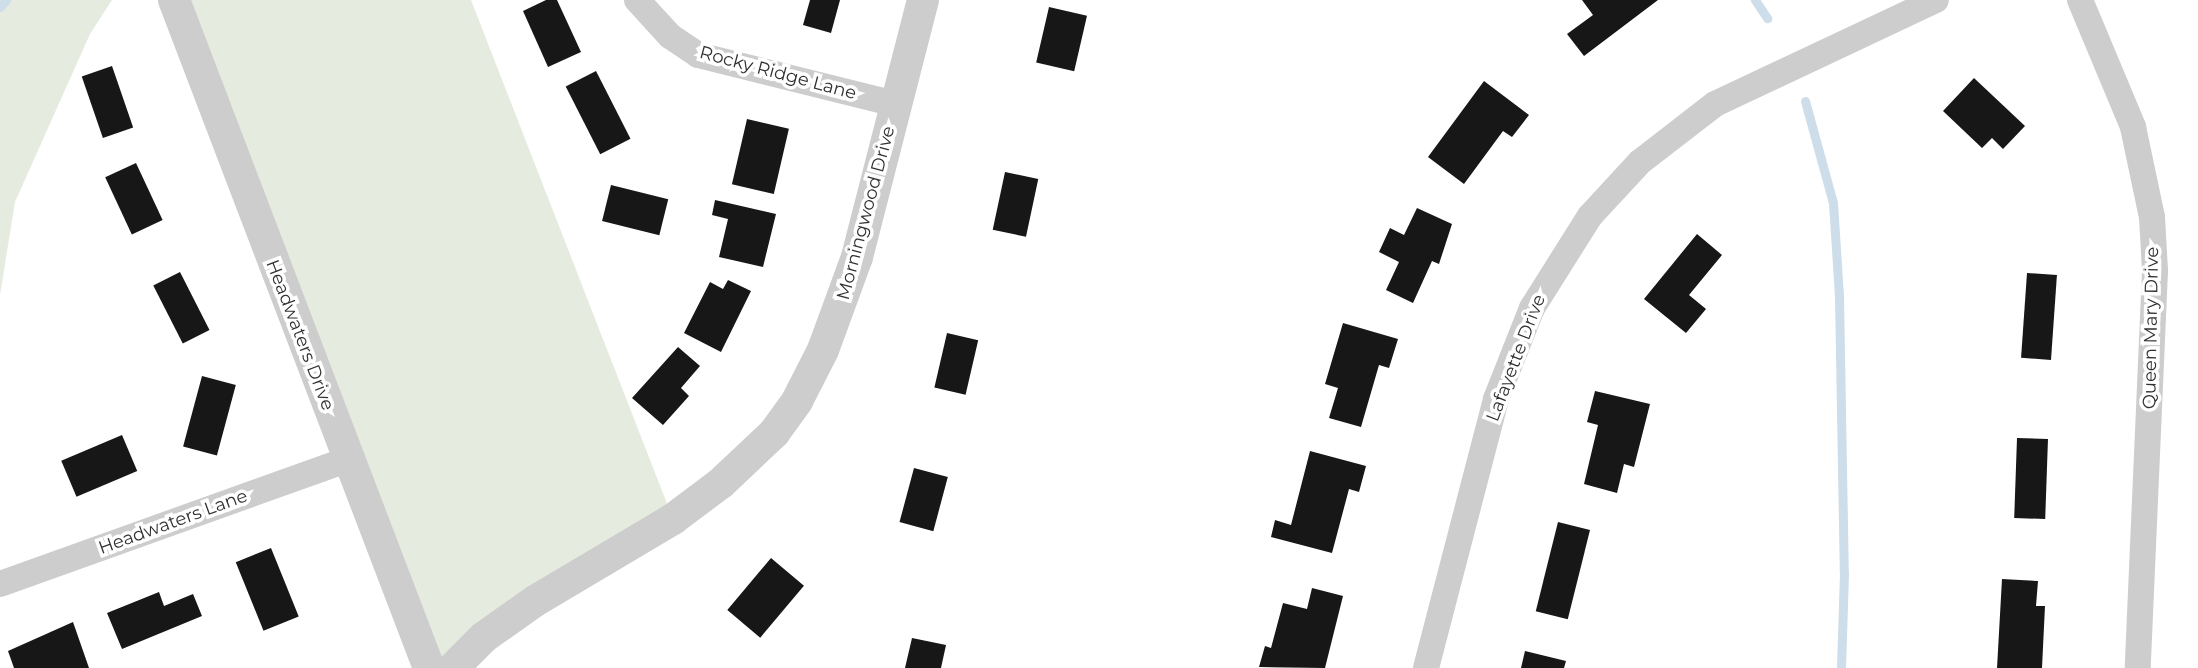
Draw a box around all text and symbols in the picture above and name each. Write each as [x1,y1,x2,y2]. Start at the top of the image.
street label: Rocky Ridge Lane [697,42,859,104]
street label: Morningwood Drive [832,124,900,302]
street label: Queen Mary Drive [2139,247,2163,409]
street label: Headwaters Drive [261,257,339,413]
street label: Lafayette Drive [1482,291,1550,425]
street label: Headwaters Lane [96,485,250,559]

